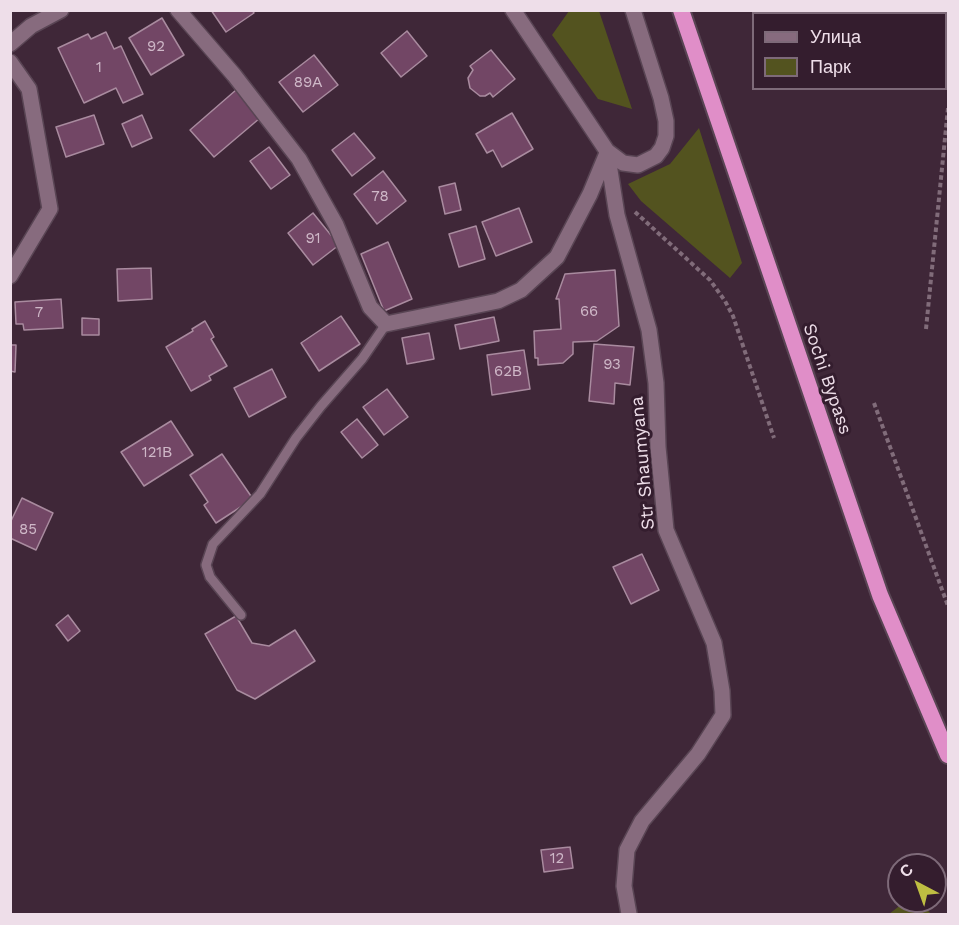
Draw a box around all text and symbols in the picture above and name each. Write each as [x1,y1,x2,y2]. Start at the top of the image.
legend [752,12,947,90]
text: Улица [810,26,861,47]
house number: 92 [147,38,165,56]
text: Парк [810,56,851,77]
house number: 1 [96,59,102,77]
house number: 89А [294,74,322,92]
house number: 78 [371,188,389,206]
house number: 91 [305,230,321,248]
house number: 66 [580,303,598,321]
house number: 7 [35,304,43,322]
street label: Sochi Bypass [798,321,856,437]
house number: 93 [603,356,621,374]
house number: 62В [494,363,522,381]
street label: Str Shaumyana [626,395,660,531]
house number: 121В [142,444,172,462]
house number: 85 [19,521,37,539]
house number: 12 [550,850,564,868]
north arrow [887,853,947,913]
text: С [896,860,917,882]

